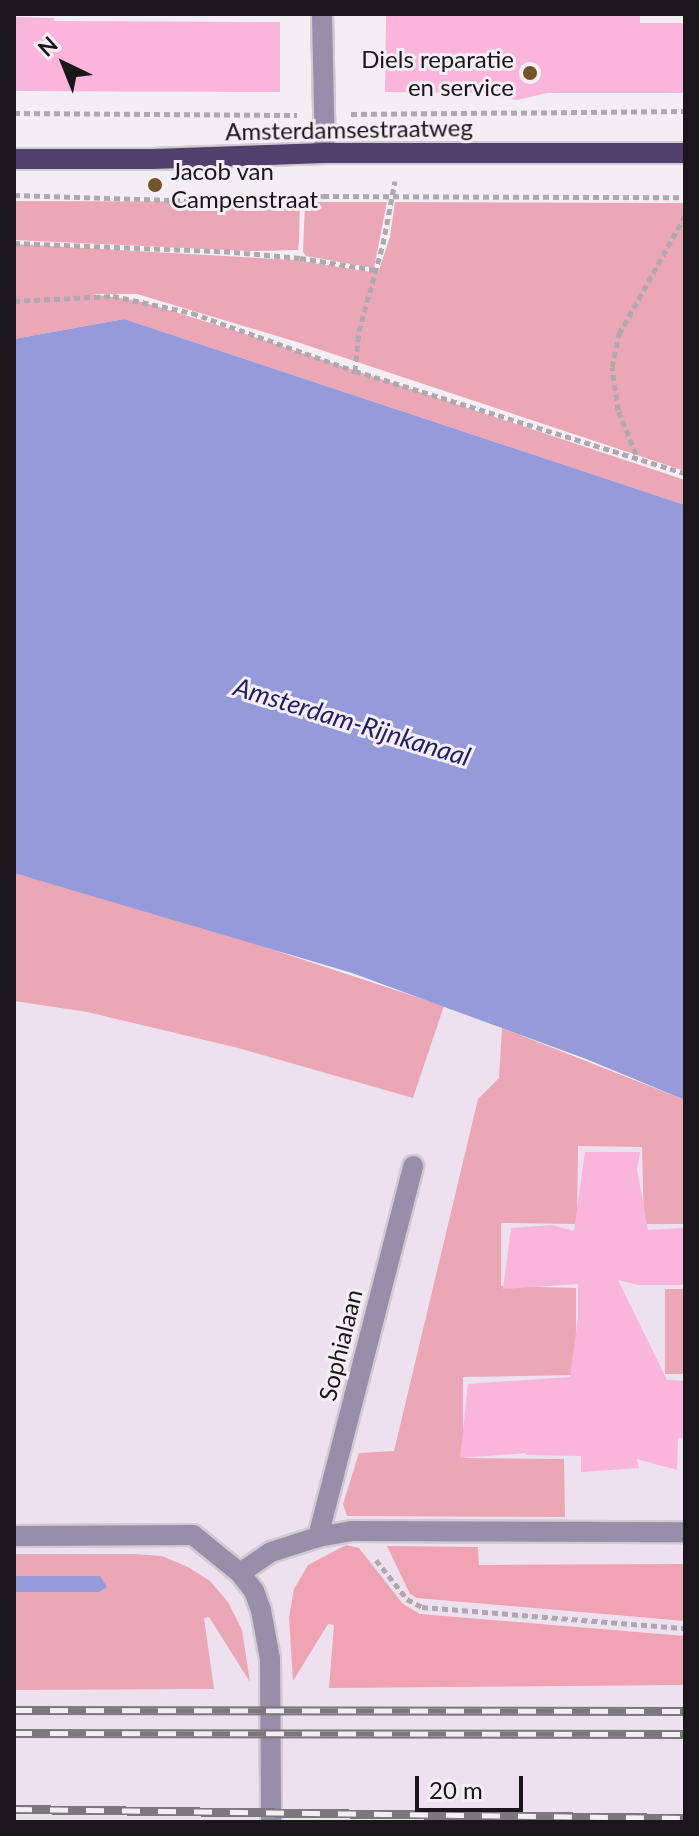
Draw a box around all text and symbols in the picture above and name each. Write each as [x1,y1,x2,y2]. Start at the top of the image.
north arrow [24,24,104,104]
text: N [32,30,63,62]
place label: Diels reparatie en service [361,45,514,101]
marker: Diels reparatie en service [521,64,539,82]
street label: Amsterdamsestraatweg [225,112,473,146]
place label: Jacob van Campenstraat [171,157,318,213]
marker: Jacob van Campenstraat [146,176,164,194]
water label: Amsterdam-Rijnkanaal [230,671,474,773]
street label: Sophialaan [312,1286,368,1404]
scale bar [419,1760,527,1810]
text: 20 m [429,1775,483,1804]

